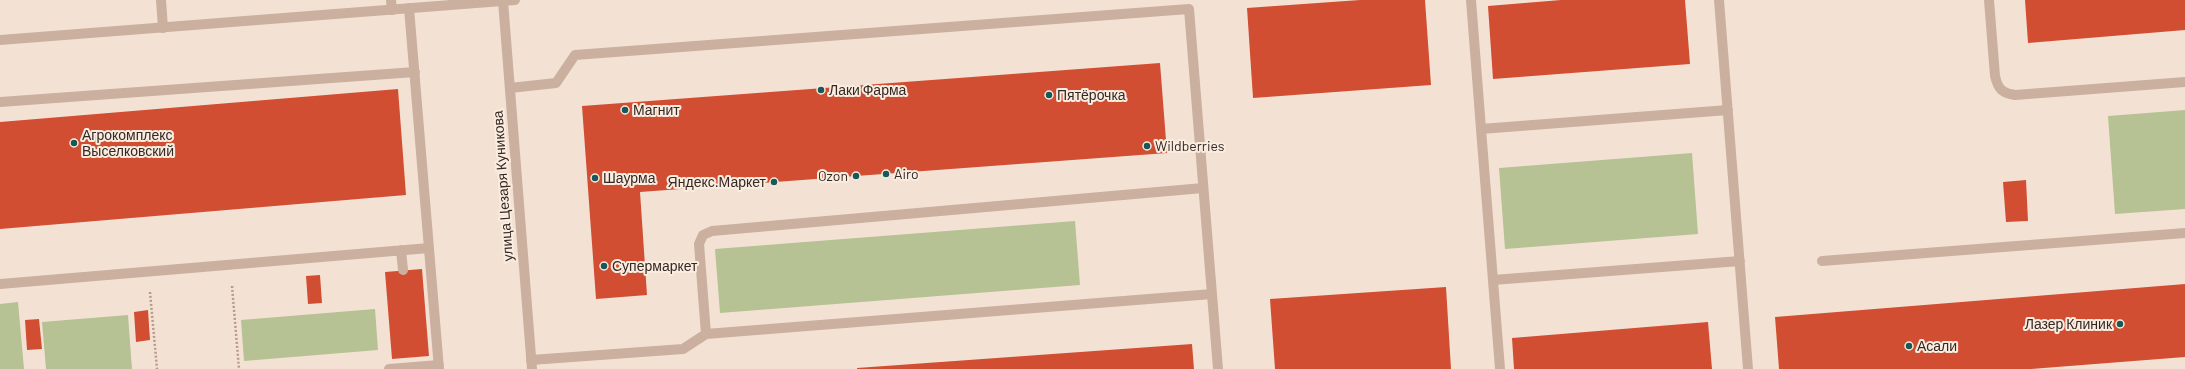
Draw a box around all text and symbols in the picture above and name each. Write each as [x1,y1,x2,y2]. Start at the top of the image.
place label: Лаки Фарма [829,82,906,98]
marker: Лаки Фарма [816,85,826,95]
place label: Пятёрочка [1057,87,1126,103]
marker: Пятёрочка [1044,90,1054,100]
place label: Магнит [633,102,680,118]
marker: Магнит [620,105,630,115]
street label: улица Цезаря Куникова [489,110,517,262]
place label: Агрокомплекс Выселковский [82,127,174,160]
marker: Агрокомплекс Выселковский [69,138,79,148]
place label: Wildberries [1155,138,1225,154]
marker: Wildberries [1142,141,1152,151]
place label: Airo [894,166,919,182]
place label: Ozon [818,168,848,184]
marker: Airo [881,169,891,179]
place label: Шаурма [603,170,656,186]
marker: Ozon [851,171,861,181]
marker: Шаурма [590,173,600,183]
place label: Яндекс.Маркет [668,174,766,190]
marker: Яндекс.Маркет [769,177,779,187]
place label: Супермаркет [612,258,697,274]
marker: Супермаркет [599,261,609,271]
place label: Лазер Клиник [2025,316,2112,332]
marker: Лазер Клиник [2115,319,2125,329]
place label: Асали [1917,338,1957,354]
marker: Асали [1904,341,1914,351]

